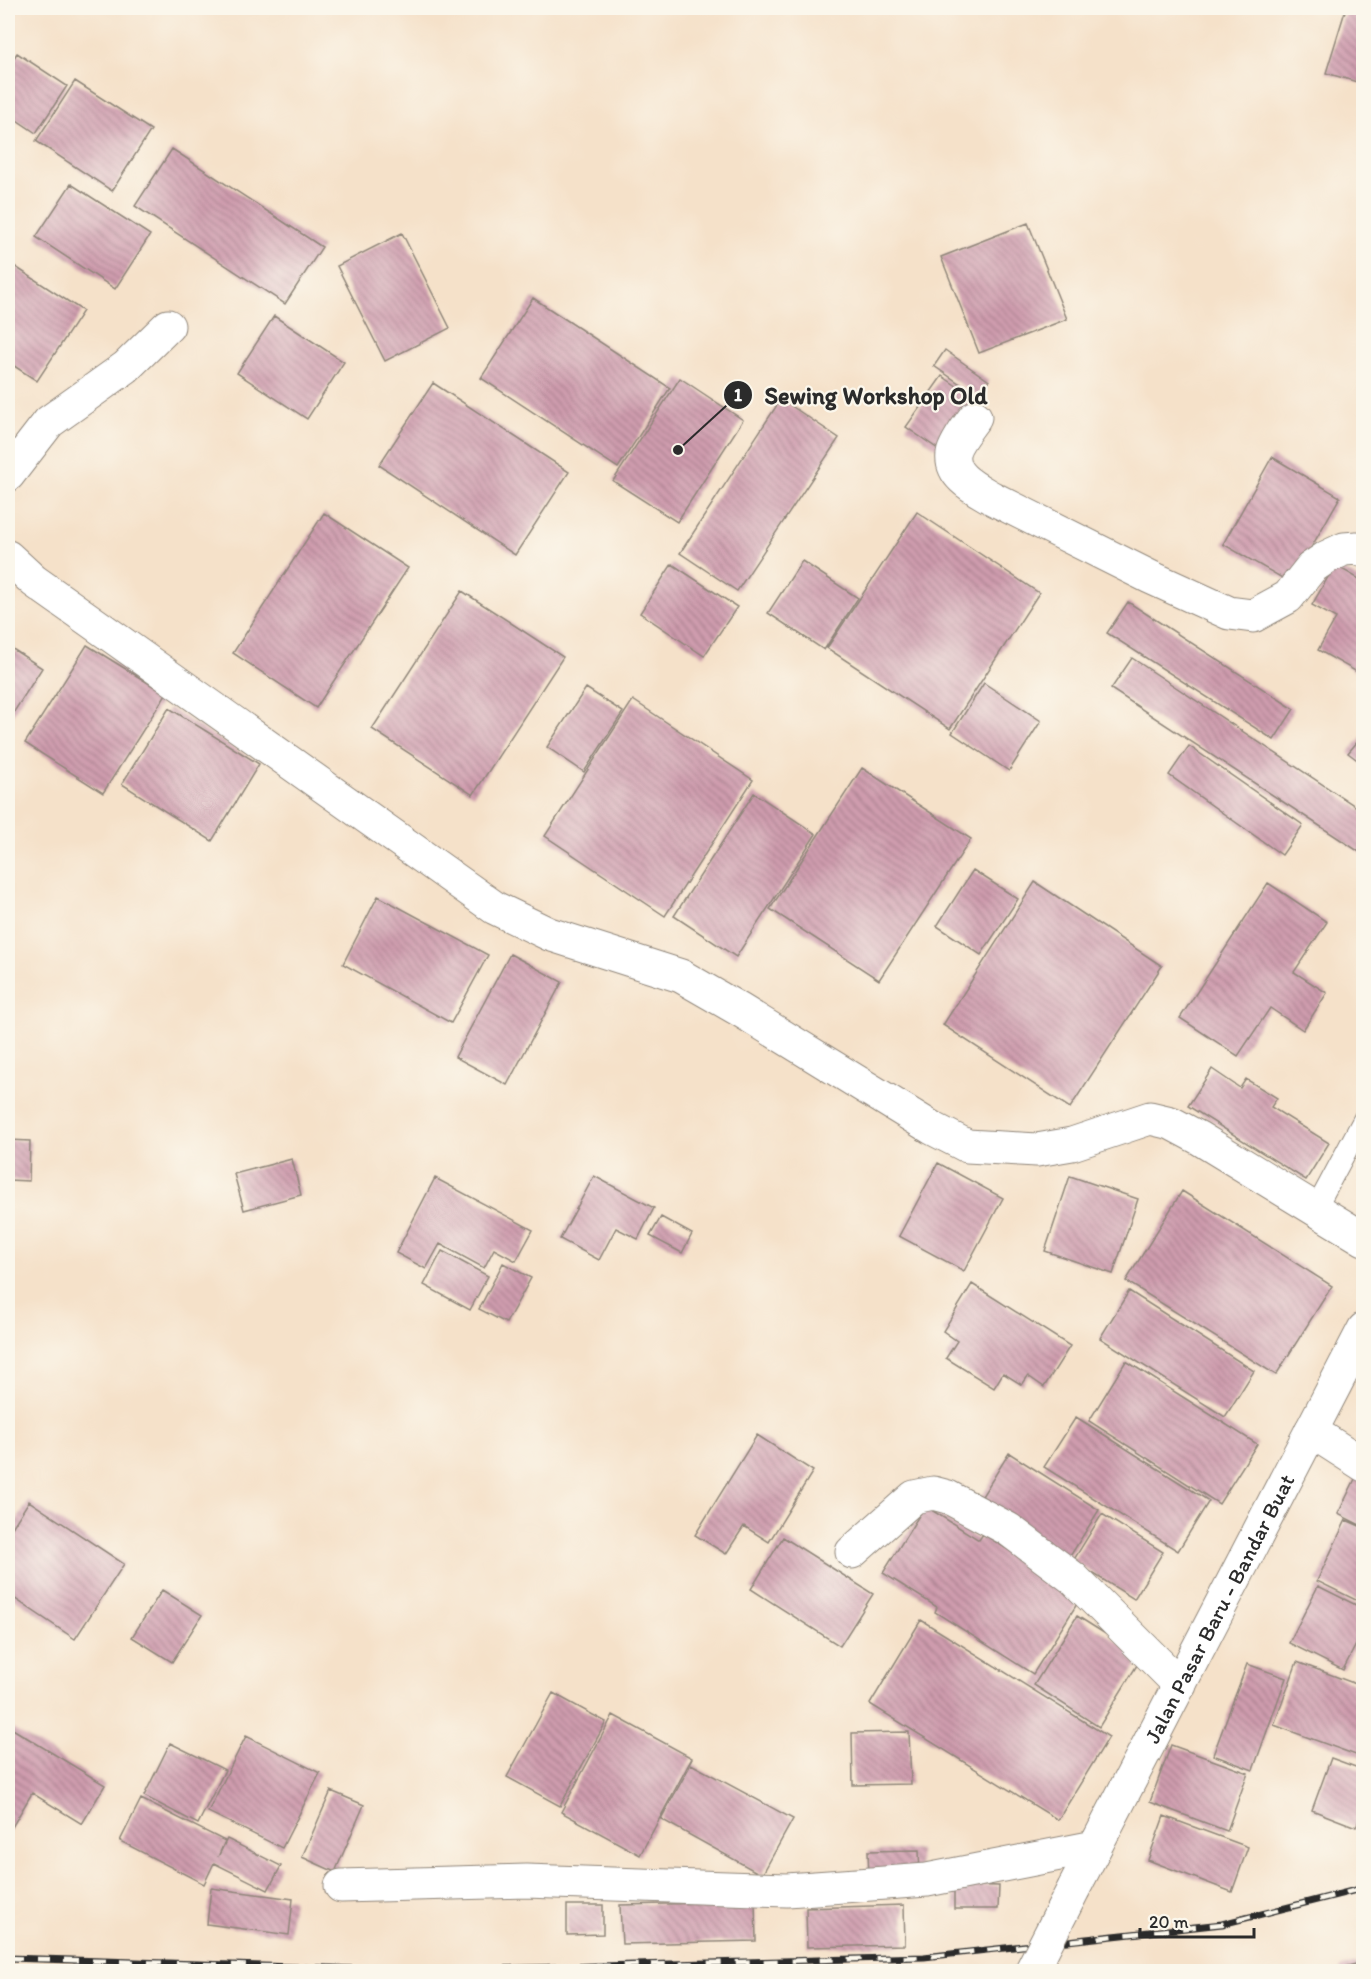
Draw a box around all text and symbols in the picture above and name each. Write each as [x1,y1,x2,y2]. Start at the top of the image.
callout: Sewing Workshop Old [723,374,999,416]
text: Sewing Workshop Old [764,381,988,411]
text: 1 [734,384,743,406]
street label: Jalan Pasar Baru - Bandar Buat [1139,1469,1300,1748]
scale bar [1140,1901,1254,1939]
text: 20 m [1149,1911,1189,1933]

